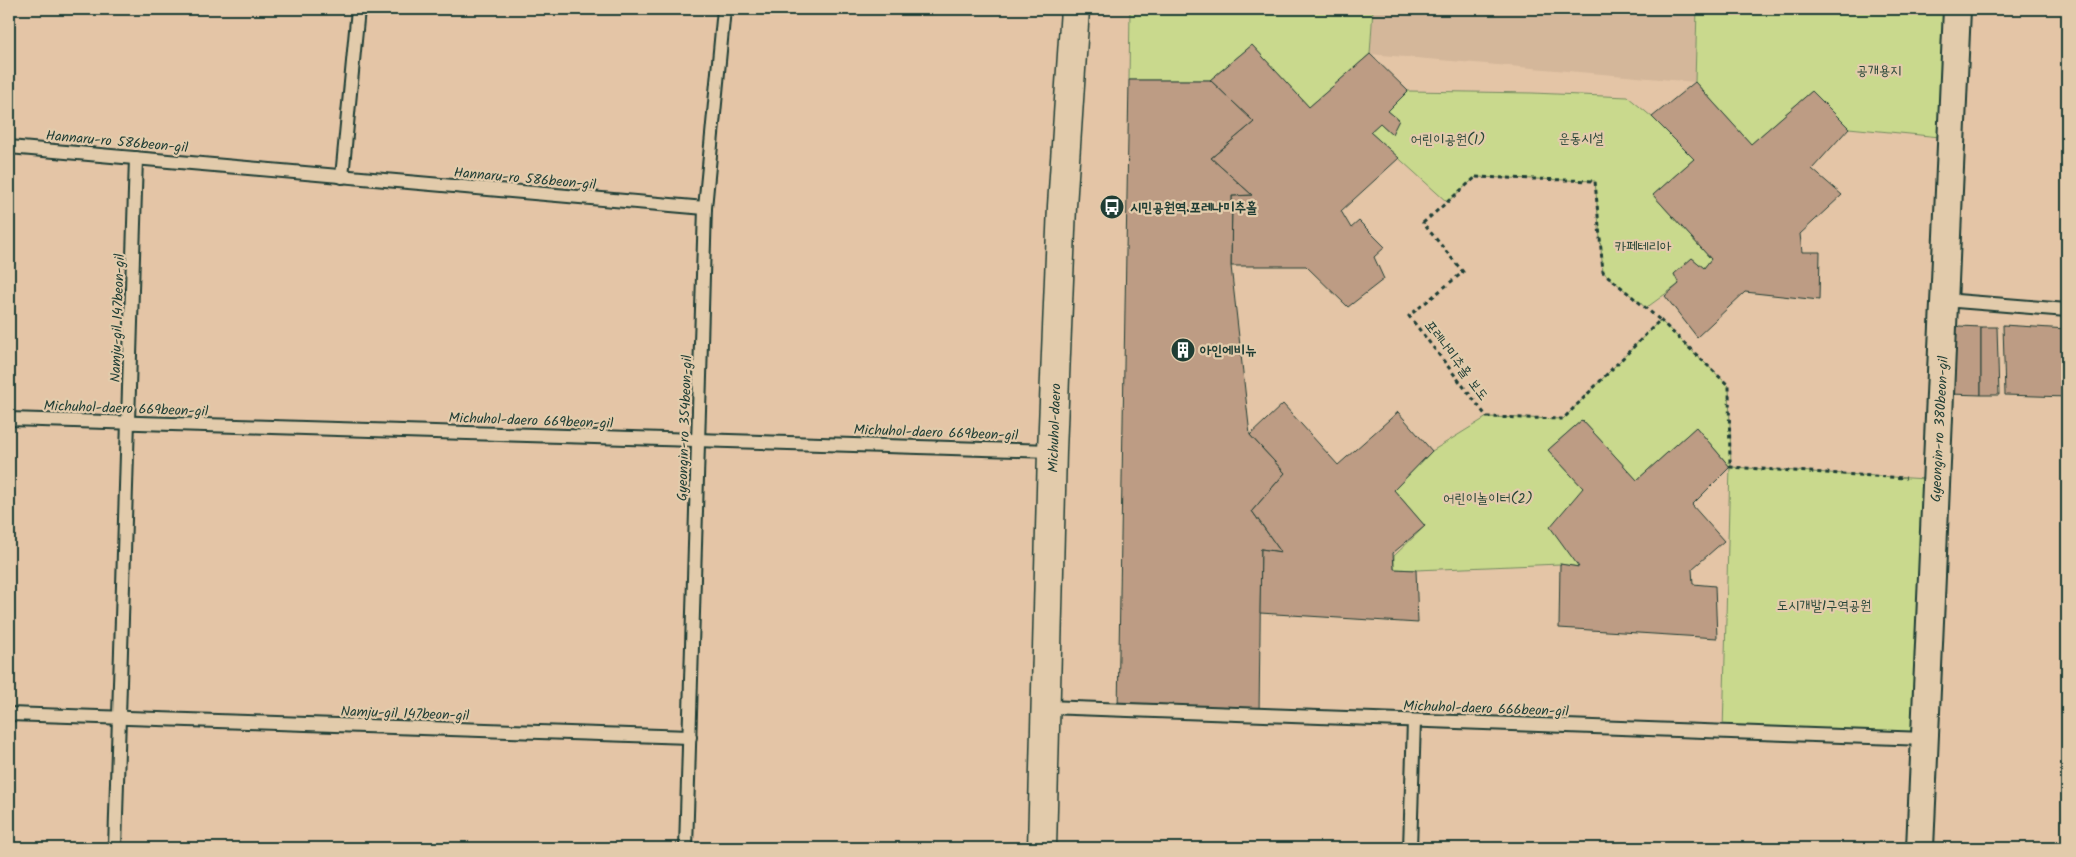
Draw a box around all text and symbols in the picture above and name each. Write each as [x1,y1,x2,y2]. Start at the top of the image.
park label: 공개용지 [1856,60,1902,82]
street label: Hannaru-ro 586beon-gil [45,125,190,159]
park label: 운동시설 [1558,128,1604,150]
park label: 어린이공원(1) [1411,129,1485,151]
street label: Hannaru-ro 586beon-gil [453,162,598,196]
bus stop icon: 시민공원역.포레나미추홀 [1099,194,1125,220]
place label: 시민공원역.포레나미추홀 [1130,197,1257,219]
park label: 카페테리아 [1615,236,1672,258]
street label: Namju-gil 147beon-gil [105,253,131,383]
street label: 포레나미추홀 보도 [1419,316,1494,405]
building icon: 아인에비뉴 [1170,337,1196,363]
place label: 아인에비뉴 [1200,340,1257,362]
street label: Gyeongin-ro 354beon-gil [671,354,699,501]
street label: Gyeongin-ro 380beon-gil [1925,355,1955,503]
street label: Michuhol-daero [1042,383,1068,473]
street label: Michuhol-daero 669beon-gil [43,395,209,423]
street label: Michuhol-daero 669beon-gil [448,407,614,435]
street label: Michuhol-daero 669beon-gil [853,419,1019,447]
park label: 어린이놀이터(2) [1443,488,1533,510]
park label: 도시개발1구역공원 [1777,595,1871,617]
street label: Michuhol-daero 666beon-gil [1403,695,1570,723]
street label: Namju-gil 147beon-gil [340,701,470,727]

